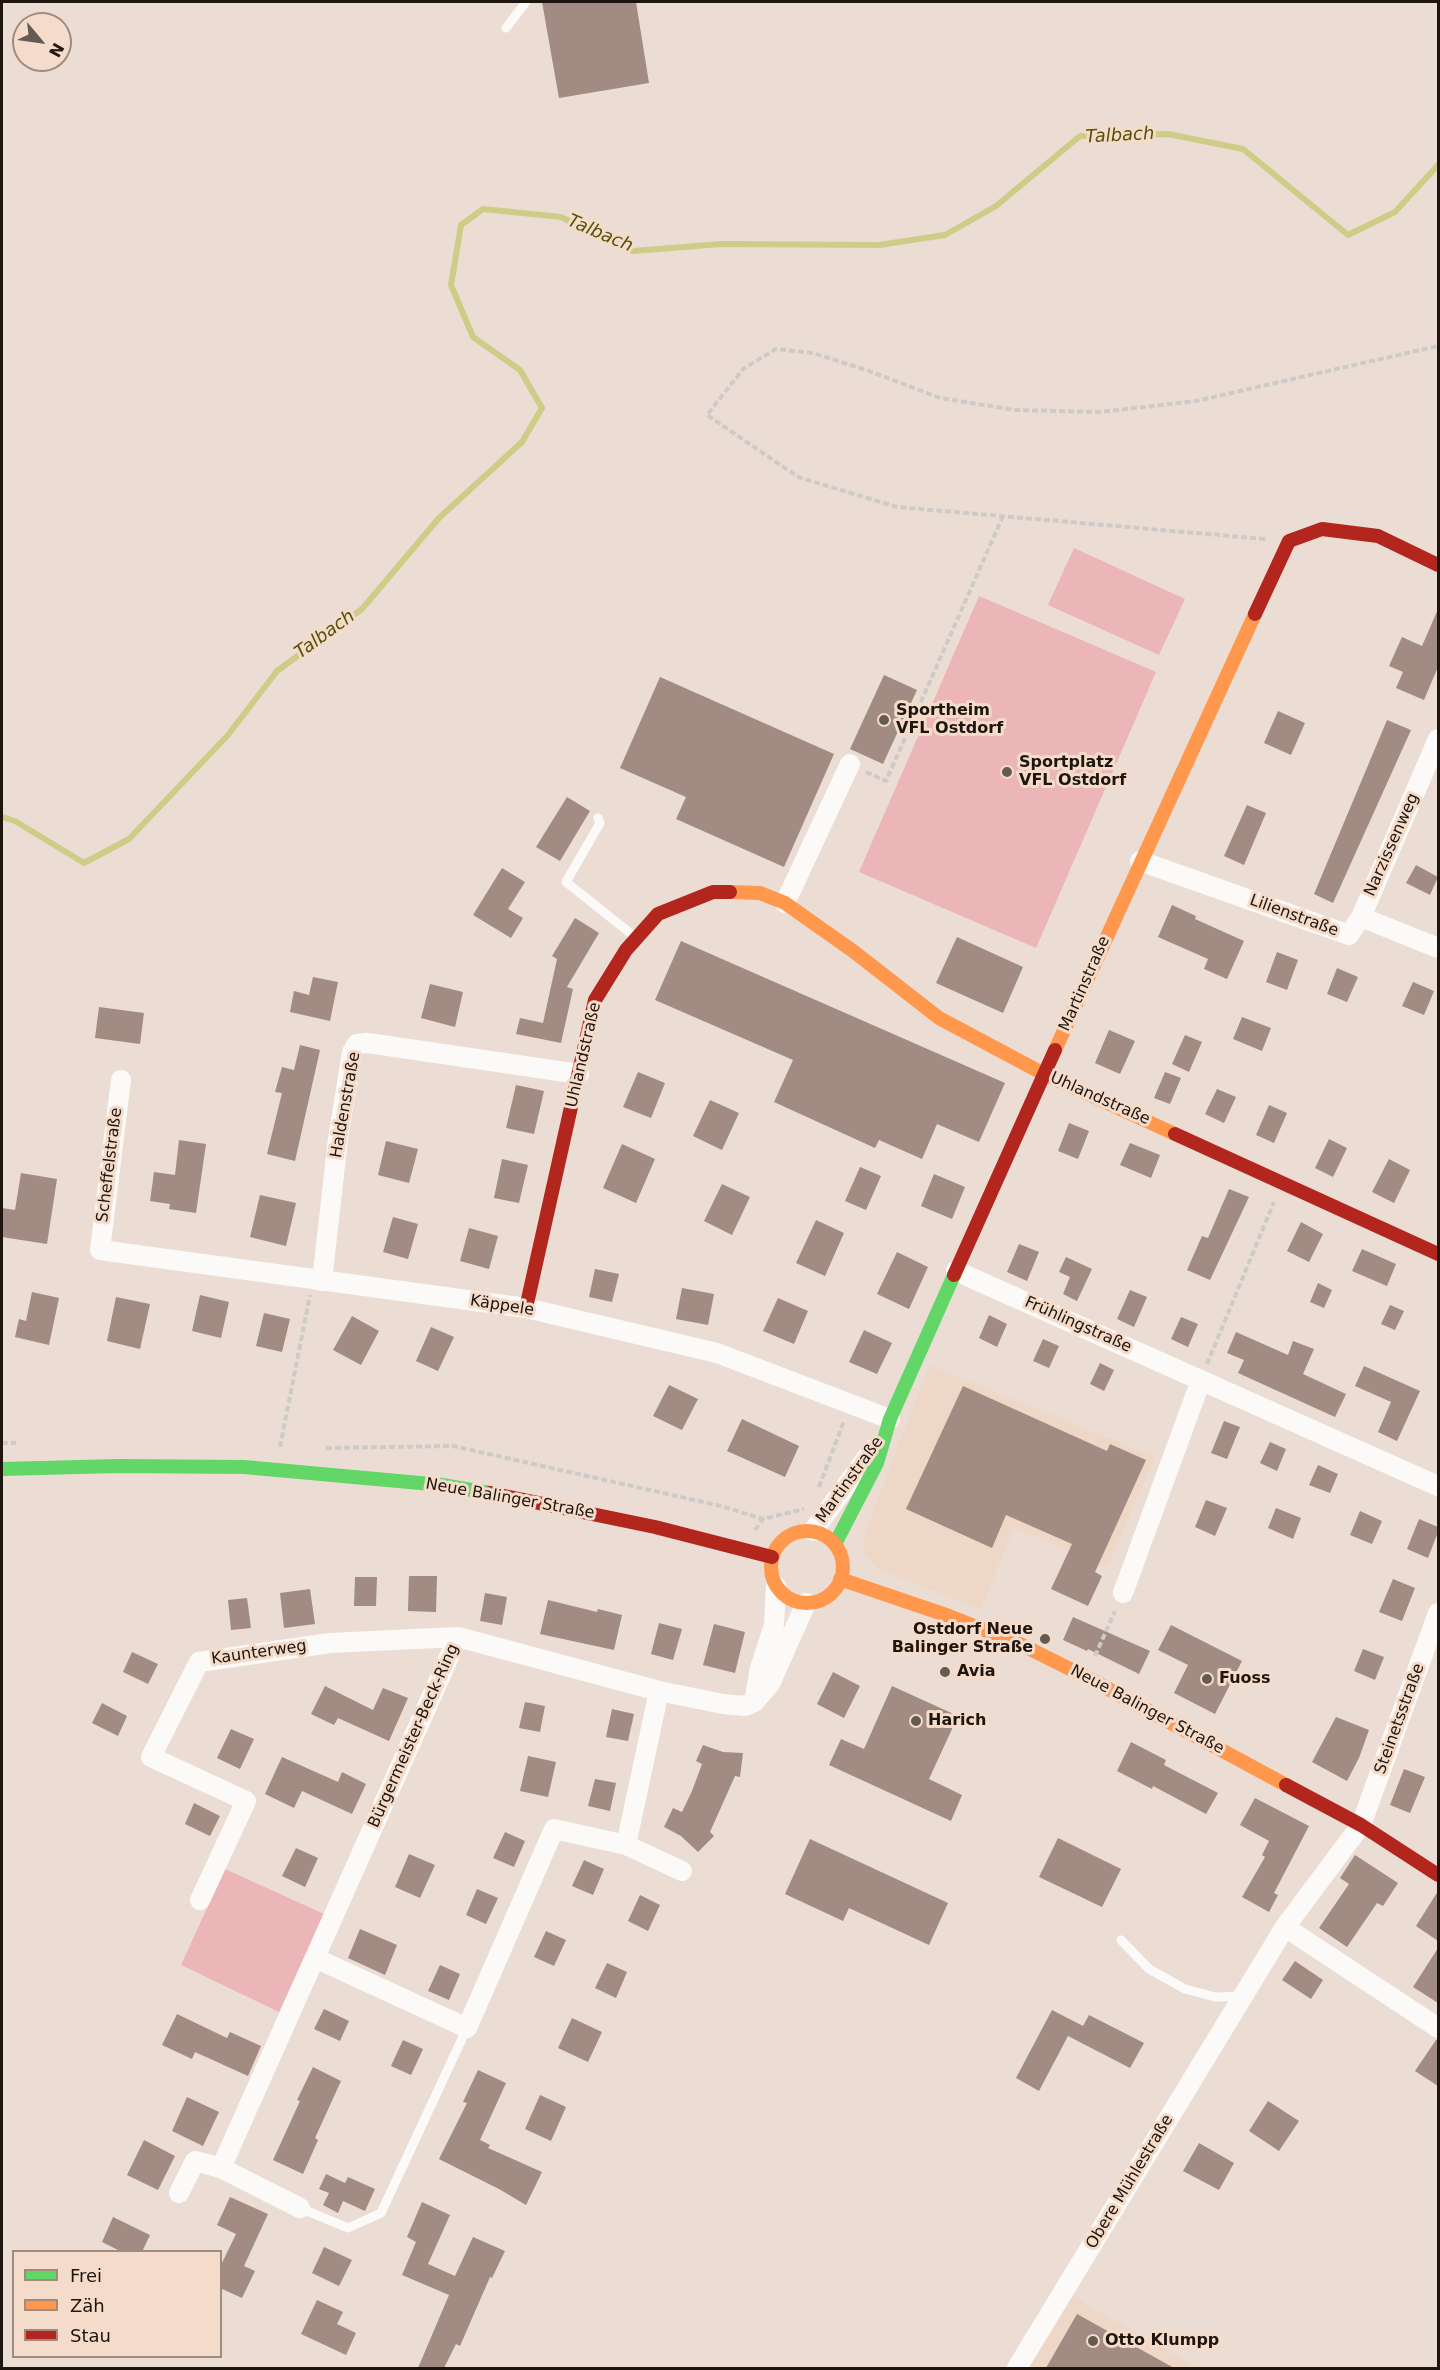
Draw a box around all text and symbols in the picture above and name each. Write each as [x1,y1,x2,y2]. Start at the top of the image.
north arrow [12,12,72,72]
text: N [45,40,68,60]
water label: Talbach [1085,123,1155,149]
water label: Talbach [564,211,636,257]
water label: Talbach [291,606,359,664]
place label: Sportheim VFL Ostdorf [896,701,1003,739]
marker: Sportheim VFL Ostdorf [877,713,891,727]
place label: Sportplatz VFL Ostdorf [1019,753,1126,791]
marker: Sportplatz VFL Ostdorf [1000,765,1014,779]
street label: Narzissenweg [1361,790,1423,900]
street label: Lilienstraße [1247,891,1341,941]
street label: Martinstraße [1055,934,1115,1034]
street label: Uhlandstraße [563,1001,605,1109]
street label: Haldenstraße [327,1050,365,1160]
street label: Uhlandstraße [1047,1068,1153,1130]
street label: Scheffelstraße [93,1107,127,1223]
street label: Käppele [469,1291,535,1321]
street label: Frühlingstraße [1022,1293,1134,1357]
street label: Martinstraße [812,1433,888,1527]
street label: Neue Balinger Straße [424,1475,596,1523]
place label: Ostdorf Neue Balinger Straße [892,1620,1033,1658]
marker: Ostdorf Neue Balinger Straße [1038,1632,1052,1646]
street label: Kaunterweg [210,1637,308,1669]
street label: Bürgermeister-Beck-Ring [365,1641,463,1831]
street label: Neue Balinger Straße [1067,1661,1227,1759]
street label: Steinetsstraße [1371,1661,1429,1777]
place label: Avia [957,1662,996,1682]
marker: Avia [938,1665,952,1679]
place label: Fuoss [1219,1669,1271,1689]
marker: Fuoss [1200,1672,1214,1686]
place label: Harich [928,1711,986,1731]
marker: Harich [909,1714,923,1728]
street label: Obere Mühlestraße [1082,2111,1178,2253]
legend [12,2250,222,2358]
text: Frei [70,2265,102,2286]
text: Zäh [70,2295,105,2316]
text: Stau [70,2325,111,2346]
place label: Otto Klumpp [1105,2331,1219,2351]
marker: Otto Klumpp [1086,2334,1100,2348]

